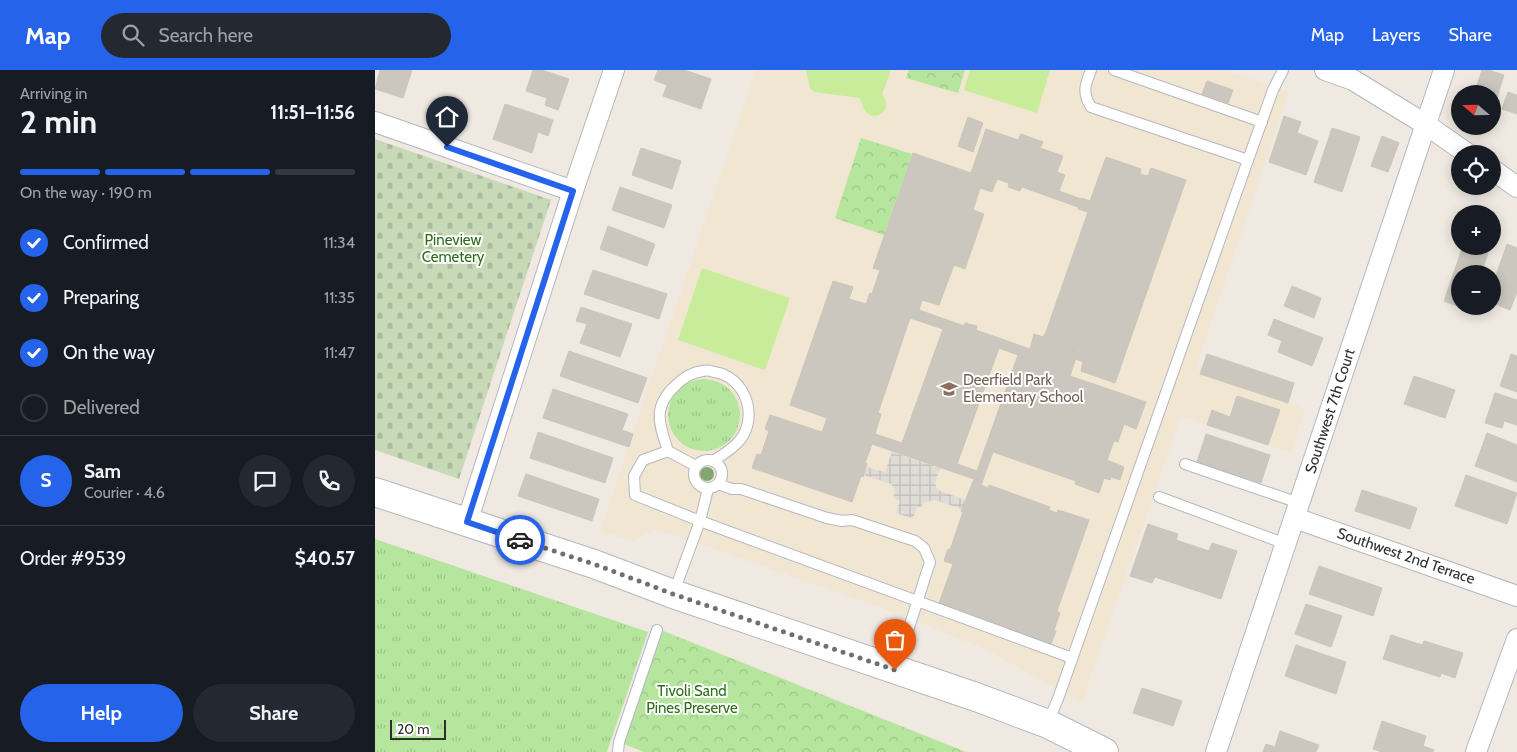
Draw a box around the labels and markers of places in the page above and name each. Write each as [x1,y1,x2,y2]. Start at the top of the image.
pin [426,96,468,147]
place label: Deerfield Park Elementary School [963,371,1084,406]
school or university icon: Deerfield Park Elementary School [939,379,959,399]
pin [874,619,916,670]

